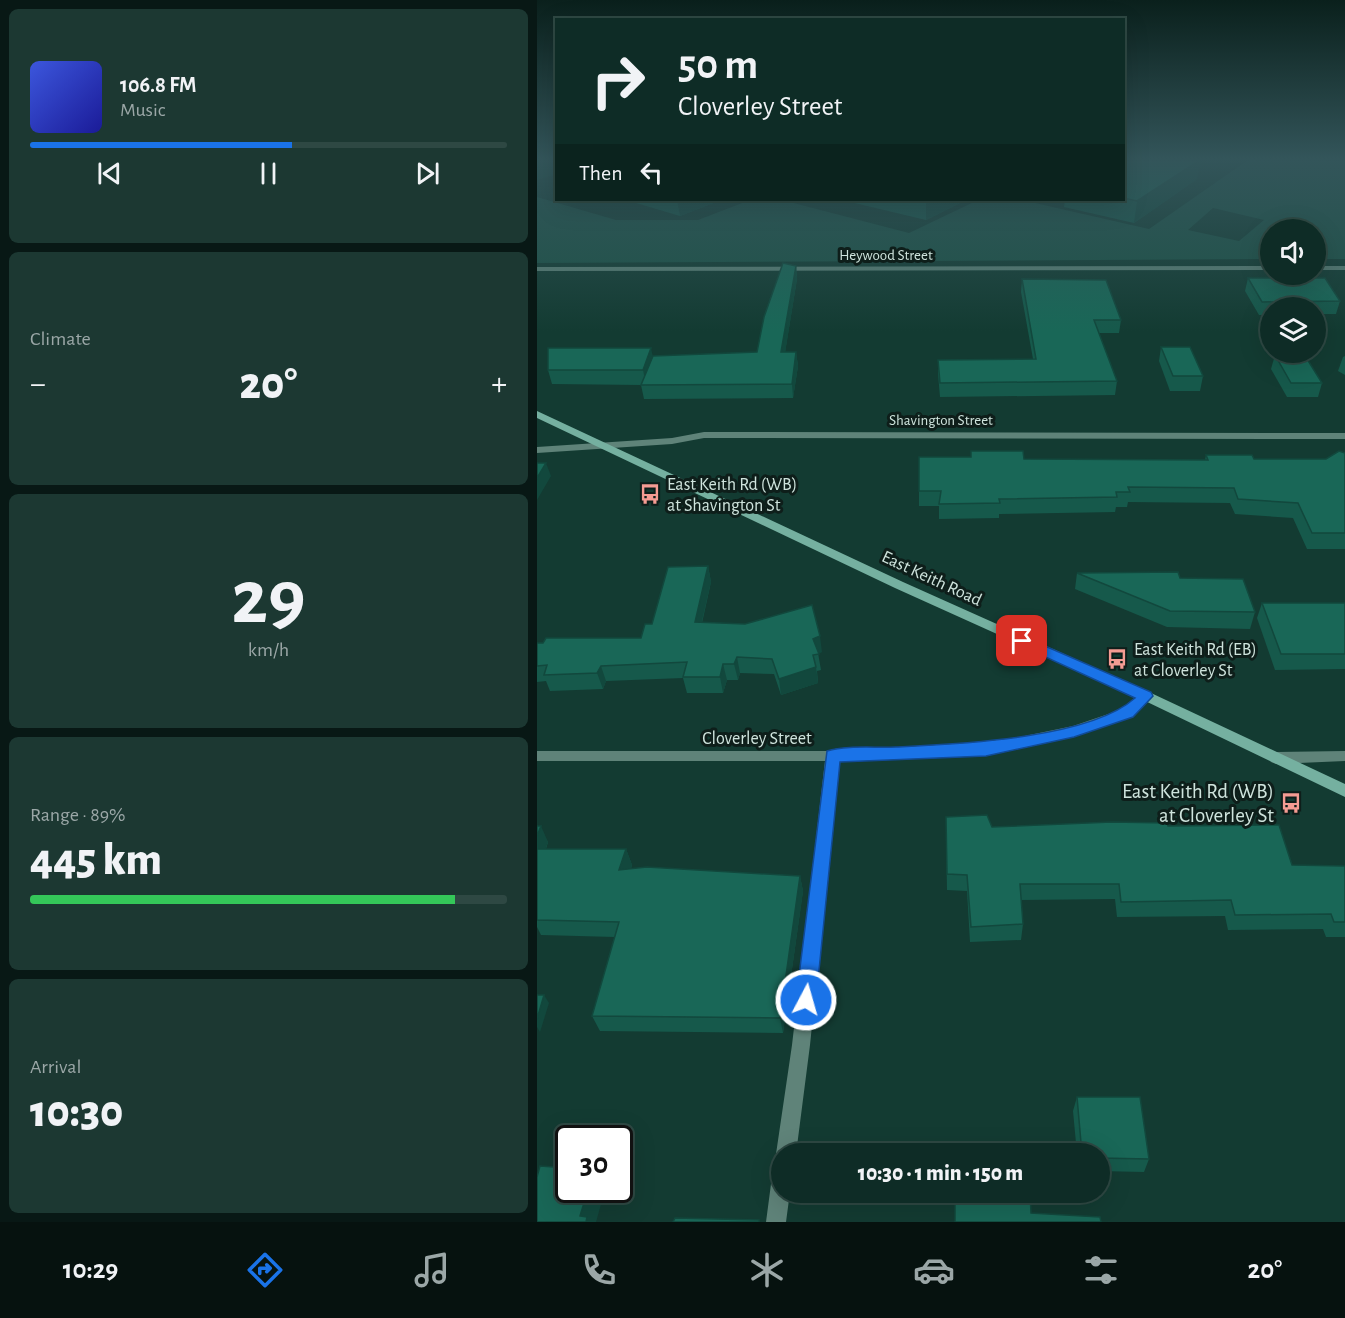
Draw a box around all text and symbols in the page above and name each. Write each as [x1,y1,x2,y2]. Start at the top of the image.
icon: right [579,42,657,120]
text: 50 m [678,44,758,86]
text: 106.8 FM [120,74,197,96]
text: Cloverley Street [678,93,842,120]
text: Music [120,100,166,120]
icon: left [635,156,668,189]
icon: previous [93,157,126,190]
icon: pause [252,157,285,190]
icon: next [411,157,444,190]
text: Then [579,162,623,184]
map controls [1260,219,1326,363]
button: sound [1260,219,1326,285]
street label: Heywood Street [839,248,933,263]
button: layers [1260,297,1326,363]
text: Climate [30,329,91,349]
text: 20° [239,362,298,407]
text: − [30,368,46,401]
text: + [491,368,507,401]
street label: Shavington Street [889,413,993,428]
place label: East Keith Rd (WB) at Shavington St [667,476,797,515]
bus stop icon: East Keith Rd (WB) at Shavington St [638,482,662,506]
street label: East Keith Road [879,548,984,610]
text: 29 [231,560,306,638]
pin [996,615,1047,666]
icon: arrive [1005,624,1038,657]
text: km/h [248,640,289,660]
place label: East Keith Rd (EB) at Cloverley St [1134,641,1257,680]
bus stop icon: East Keith Rd (EB) at Cloverley St [1105,647,1129,671]
street label: Cloverley Street [702,730,812,748]
place label: East Keith Rd (WB) at Cloverley St [1122,781,1274,826]
bus stop icon: East Keith Rd (WB) at Cloverley St [1279,791,1303,815]
text: Range · 89% [30,805,126,825]
text: 445 km [30,838,162,883]
position arrow [774,968,838,1032]
text: Arrival [30,1057,81,1077]
text: 10:30 [30,1090,123,1135]
speed limit sign: 30 [555,1125,633,1203]
text: 10:30 · 1 min · 150 m [858,1162,1023,1184]
icon: directions [244,1249,286,1291]
icon: music [411,1249,453,1291]
icon: phone [578,1249,620,1291]
icon: climate [746,1249,788,1291]
icon: car [913,1249,955,1291]
icon: filters [1080,1249,1122,1291]
text: 10:29 [63,1256,118,1283]
text: 20° [1248,1256,1282,1283]

